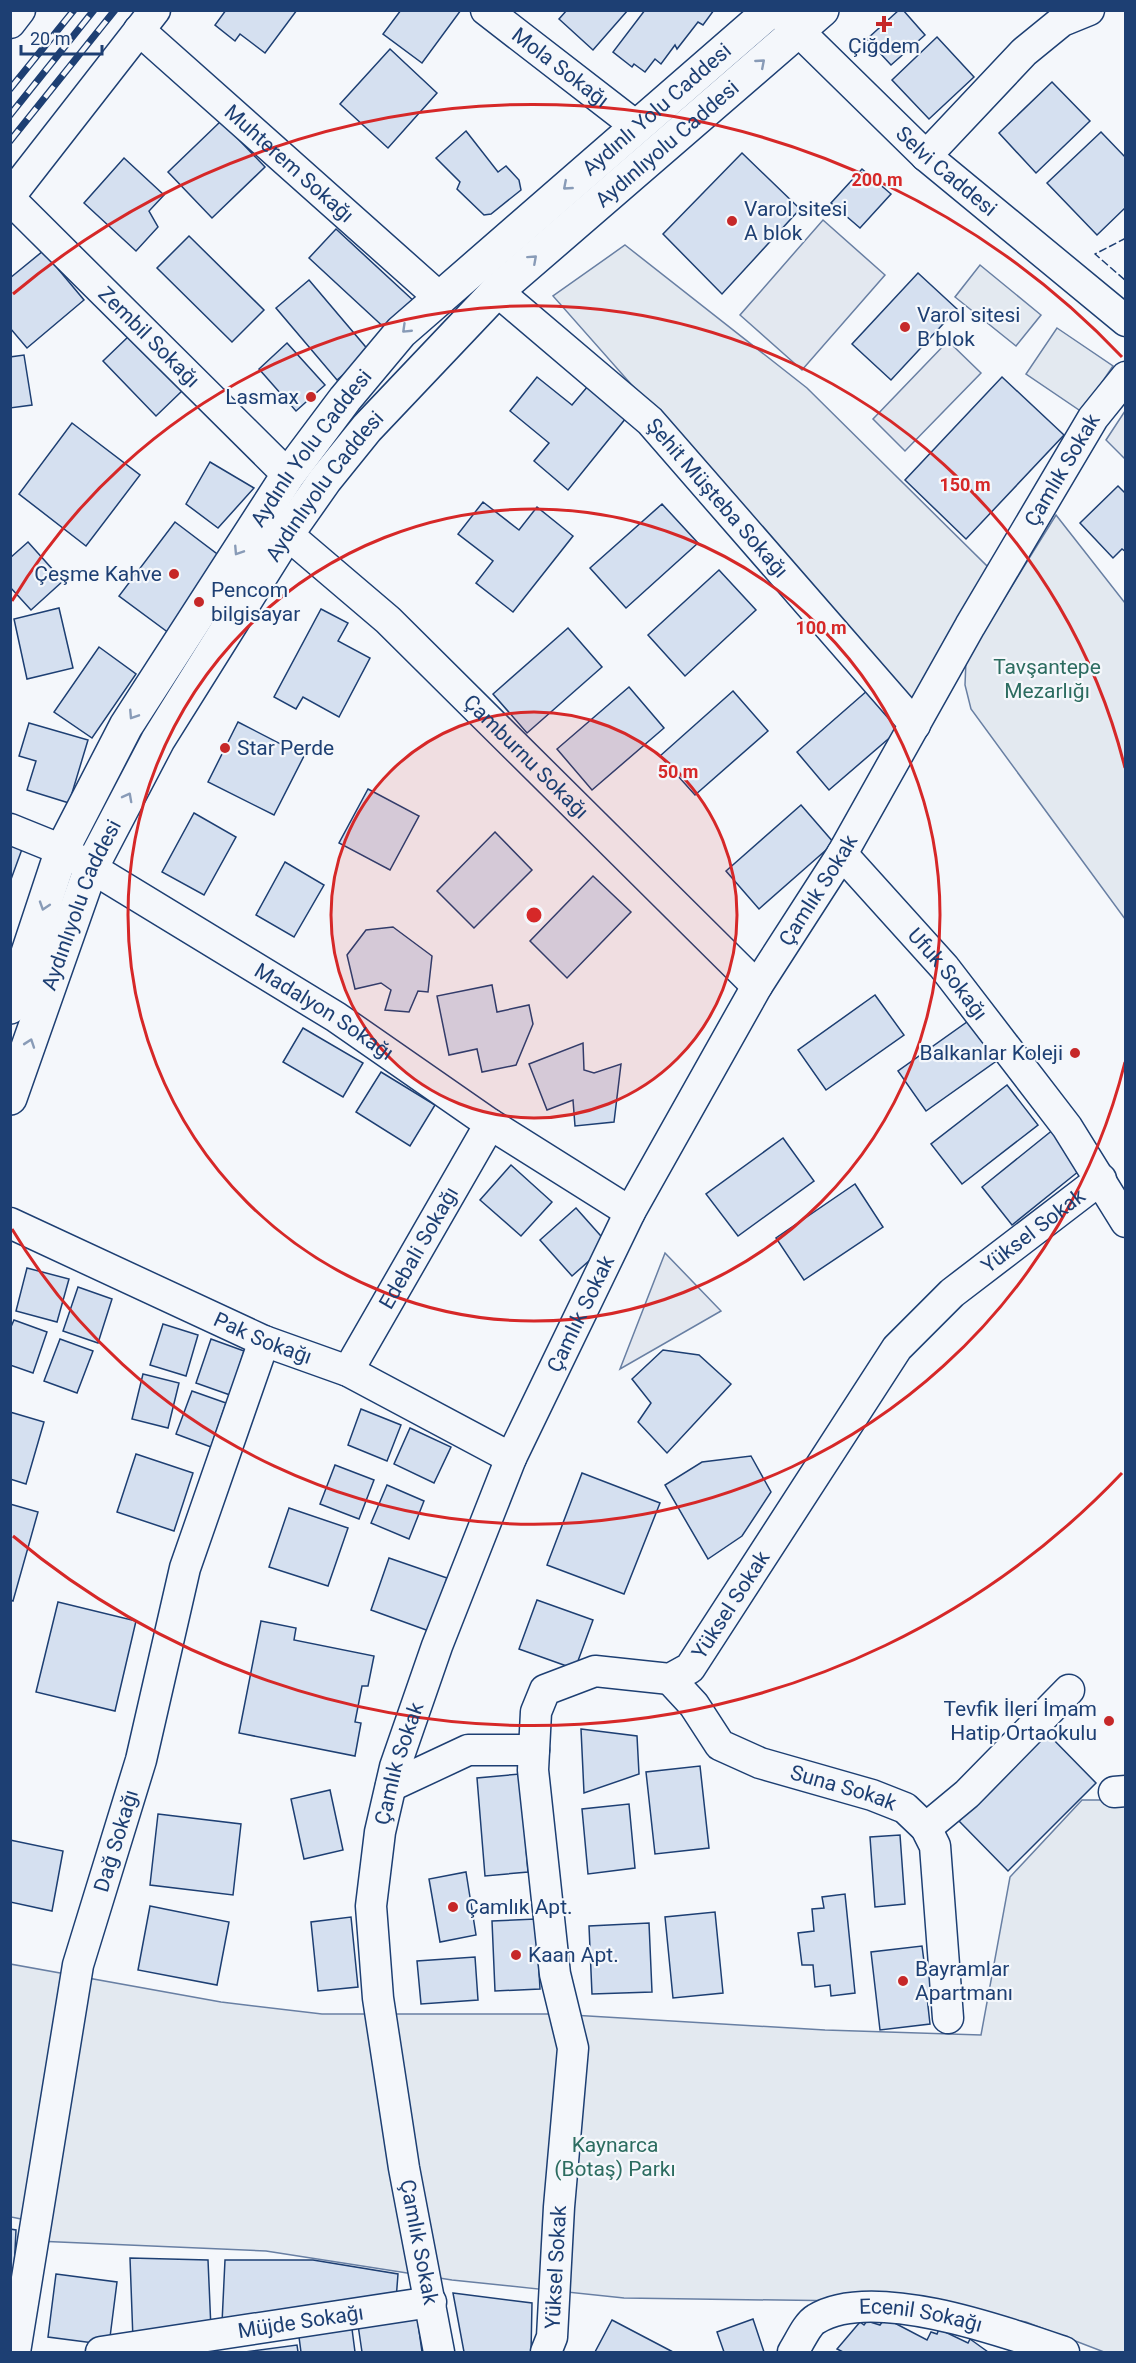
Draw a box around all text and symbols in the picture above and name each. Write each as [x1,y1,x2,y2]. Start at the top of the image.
marker: Çiğdem [877,17,891,31]
scale bar [21,18,102,56]
street label: Mola Sokağı [507,23,613,112]
text: 20 m [30,28,70,49]
place label: Çiğdem [848,34,920,58]
street label: Aydınlı Yolu Caddesi [578,38,736,181]
one-way arrow [754,60,765,71]
street label: Aydınlıyolu Caddesi [591,75,744,212]
street label: Muhterem Sokağı [220,100,359,227]
street label: Selvi Caddesi [891,121,1001,221]
text: 200 m [851,169,903,190]
one-way arrow [563,179,574,190]
place label: Varol sitesi A blok [744,197,847,245]
marker: Varol sitesi A blok [725,214,739,228]
one-way arrow [526,255,537,266]
street label: Zembil Sokağı [94,282,205,392]
place label: Varol sitesi B blok [917,303,1020,351]
marker: Varol sitesi B blok [898,320,912,334]
one-way arrow [402,322,412,333]
street label: Aydınlı Yolu Caddesi [246,365,377,531]
place label: Lasmax [225,385,299,409]
marker: Lasmax [304,390,318,404]
street label: Aydınlıyolu Caddesi [261,406,388,566]
street label: Çamlık Sokak [1020,409,1105,531]
street label: Şehit Müşteba Sokağı [641,414,793,583]
text: 150 m [939,474,991,495]
one-way arrow [234,545,245,556]
place label: Çeşme Kahve [34,562,162,586]
marker: Çeşme Kahve [167,567,181,581]
place label: Pencom bilgisayar [211,578,300,626]
marker: Pencom bilgisayar [192,595,206,609]
text: 100 m [795,617,847,638]
park label: Tavşantepe Mezarlığı [993,655,1101,703]
street label: Çamburnu Sokağı [459,690,593,824]
one-way arrow [128,709,140,719]
place label: Star Perde [237,736,334,760]
marker: Star Perde [218,741,232,755]
text: 50 m [658,761,698,782]
one-way arrow [121,793,132,804]
street label: Aydınlıyolu Caddesi [37,816,126,993]
street label: Çamlık Sokak [774,830,862,950]
one-way arrow [38,900,51,911]
centre of rings [524,905,544,925]
street label: Ufuk Sokağı [903,923,992,1025]
street label: Madalyon Sokağı [250,958,398,1065]
one-way arrow [22,1038,35,1049]
place label: Balkanlar Koleji [920,1041,1063,1065]
marker: Balkanlar Koleji [1068,1046,1082,1060]
street label: Edebali Sokağı [374,1183,463,1313]
street label: Yüksel Sokak [977,1183,1090,1278]
street label: Çamlık Sokak [542,1251,619,1376]
street label: Pak Sokağı [210,1307,315,1369]
street label: Yüksel Sokak [687,1546,775,1663]
place label: Tevfik İleri İmam Hatip Ortaokulu [943,1697,1097,1745]
street label: Çamlık Sokak [370,1699,429,1827]
marker: Tevfik İleri İmam Hatip Ortaokulu [1102,1714,1116,1728]
street label: Suna Sokak [788,1760,900,1816]
street label: Dağ Sokağı [89,1787,143,1895]
place label: Çamlık Apt. [465,1895,573,1919]
marker: Çamlık Apt. [446,1900,460,1914]
place label: Kaan Apt. [528,1943,619,1967]
marker: Kaan Apt. [509,1948,523,1962]
place label: Bayramlar Apartmanı [915,1957,1013,2005]
marker: Bayramlar Apartmanı [896,1974,910,1988]
park label: Kaynarca (Botaş) Parkı [554,2133,676,2181]
street label: Çamlık Sokak [395,2177,443,2307]
street label: Yüksel Sokak [540,2204,571,2330]
street label: Ecenil Sokağı [859,2294,985,2337]
street label: Müjde Sokağı [236,2300,365,2343]

